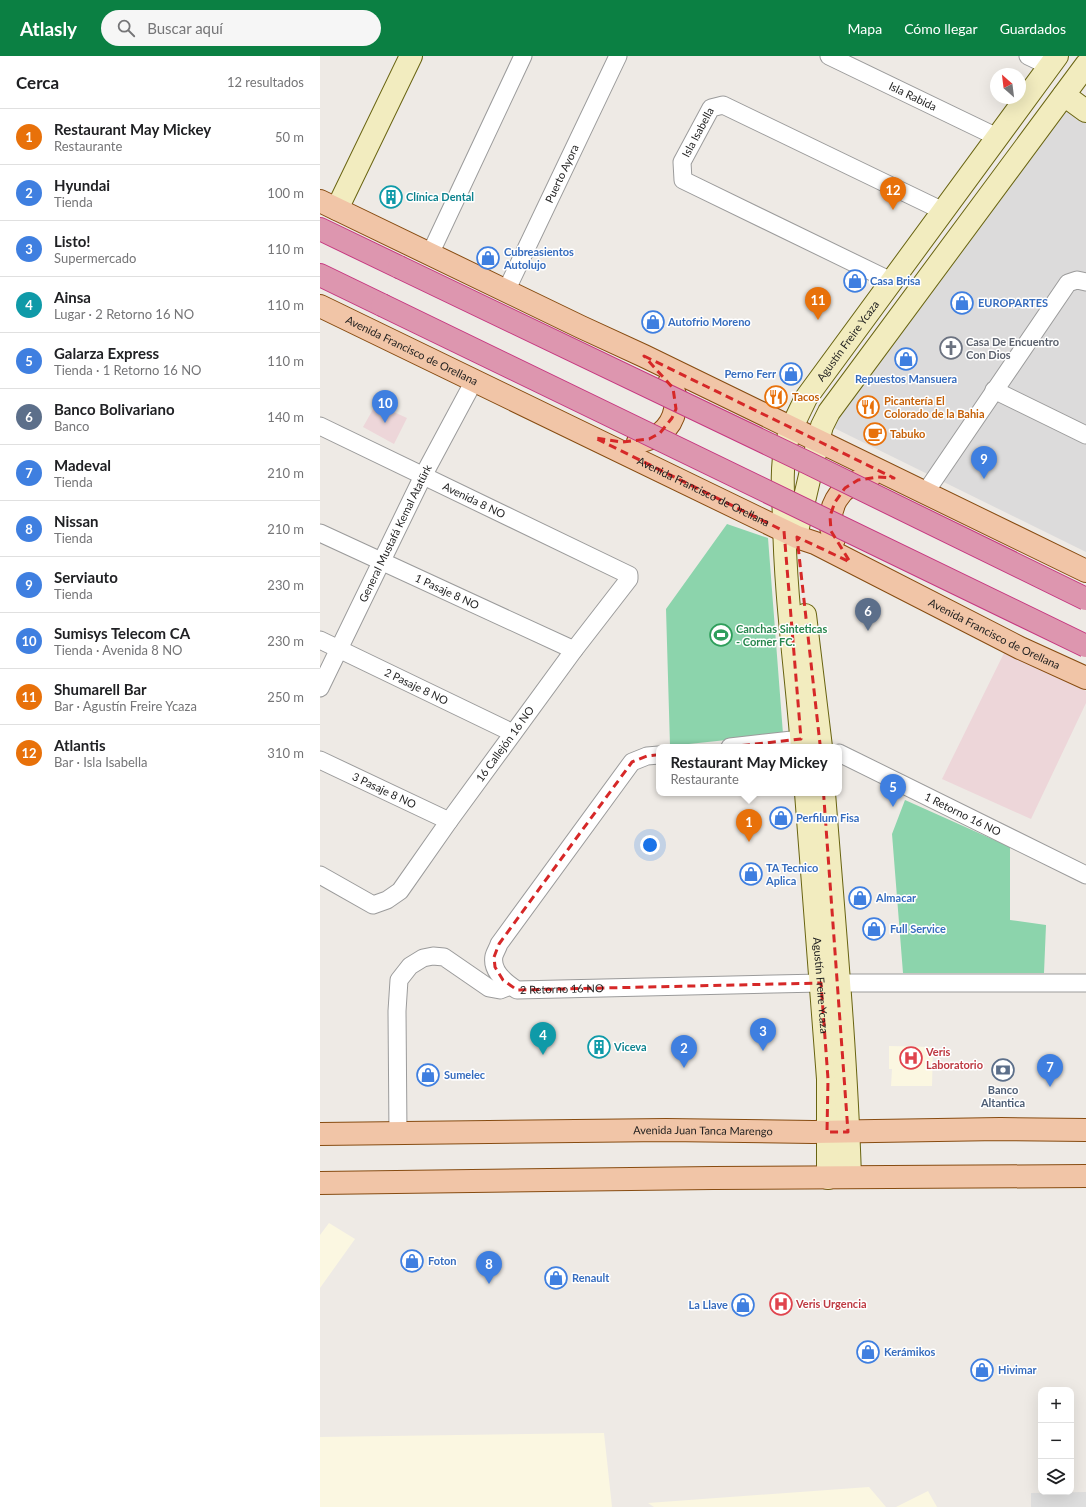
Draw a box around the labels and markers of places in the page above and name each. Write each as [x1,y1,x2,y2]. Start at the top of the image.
pin: 12 [880,177,906,210]
building icon: Clínica Dental [378,184,404,210]
place label: Clínica Dental [406,190,474,203]
shop icon: Cubreasientos Autolujo [475,245,501,271]
place label: Cubreasientos Autolujo [503,245,574,271]
shop icon: Casa Brisa [842,268,868,294]
place label: Casa Brisa [870,274,920,287]
pin: 11 [805,287,831,320]
shop icon: EUROPARTES [949,290,975,316]
place label: EUROPARTES [978,296,1048,309]
shop icon: Autofrio Moreno [640,309,666,335]
place label: Autofrio Moreno [667,315,751,328]
church icon: Casa De Encuentro Con Dios [938,335,964,361]
place label: Casa De Encuentro Con Dios [966,335,1059,361]
shop icon: Repuestos Mansuera [893,346,919,372]
shop icon: Perno Ferr [778,361,804,387]
place label: Perno Ferr [724,367,777,380]
place label: Repuestos Mansuera [855,372,957,385]
restaurant icon: Tacos [763,384,789,410]
pin: 10 [372,390,398,423]
place label: Tacos [792,390,819,403]
restaurant icon: Picantería El Colorado de la Bahia [855,394,881,420]
place label: Picantería El Colorado de la Bahia [884,394,984,420]
cafe icon: Tabuko [862,421,888,447]
place label: Tabuko [890,427,925,440]
pin: 9 [971,446,997,479]
pin: 6 [855,598,881,631]
sports icon: Canchas Sinteticas - Corner FC. [708,622,734,648]
place label: Canchas Sinteticas - Corner FC. [736,622,827,648]
pin: 5 [880,774,906,807]
shop icon: Perfilum Fisa [768,805,794,831]
pin: 1 [736,809,762,842]
place label: Perfilum Fisa [796,811,859,824]
shop icon: TA Tecnico Aplica [738,861,764,887]
place label: TA Tecnico Aplica [765,861,818,887]
shop icon: Almacar [847,885,873,911]
place label: Almacar [875,891,917,904]
shop icon: Full Service [861,916,887,942]
place label: Full Service [890,922,946,935]
pin: 3 [750,1018,776,1051]
pin: 4 [530,1022,556,1055]
building icon: Viceva [586,1034,612,1060]
pin: 2 [671,1035,697,1068]
place label: Viceva [613,1040,647,1053]
hospital icon: Veris Laboratorio [898,1045,924,1071]
place label: Veris Laboratorio [925,1045,983,1071]
pin: 7 [1037,1054,1063,1087]
bank icon: Banco Altantica [990,1057,1016,1083]
shop icon: Sumelec [415,1062,441,1088]
place label: Sumelec [444,1068,486,1081]
place label: Banco Altantica [980,1083,1025,1109]
shop icon: Foton [399,1248,425,1274]
pin: 8 [476,1251,502,1284]
place label: Foton [428,1254,457,1267]
shop icon: Renault [543,1265,569,1291]
place label: Renault [572,1271,610,1284]
hospital icon: Veris Urgencia [768,1291,794,1317]
shop icon: La Llave [730,1292,756,1318]
place label: Veris Urgencia [795,1297,867,1310]
place label: La Llave [689,1298,728,1311]
shop icon: Kerámikos [855,1339,881,1365]
place label: Kerámikos [884,1345,936,1358]
shop icon: Hivimar [969,1357,995,1383]
place label: Hivimar [998,1363,1038,1376]

